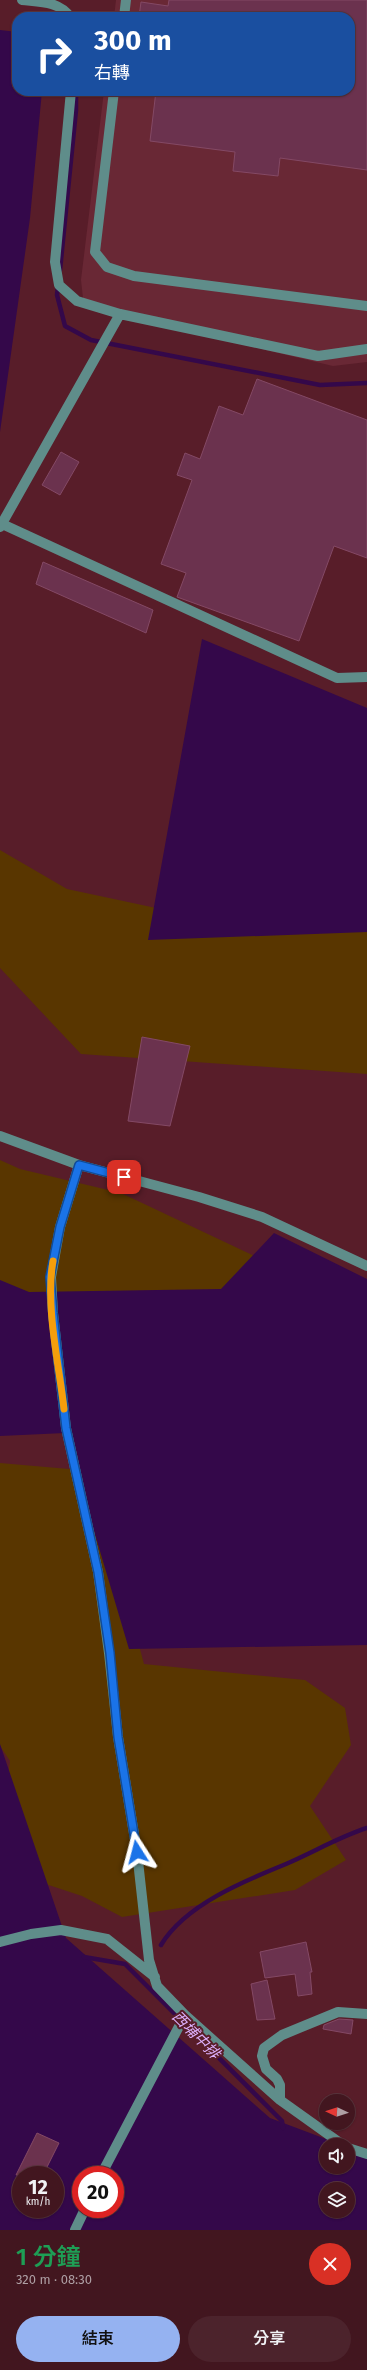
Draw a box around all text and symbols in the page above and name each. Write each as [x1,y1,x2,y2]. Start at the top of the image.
text: 300 m [94,24,172,57]
icon: right [28,28,80,80]
text: 右轉 [94,62,130,84]
pin [107,1160,141,1194]
icon: arrive [113,1166,135,1188]
position arrow [116,1831,158,1873]
water label: 西埔中排 [168,2007,225,2064]
north arrow [319,2094,355,2130]
map controls [319,2094,355,2218]
button: sound [319,2138,355,2174]
speed limit sign: 20 [72,2166,124,2218]
text: 12 [28,2175,48,2199]
button: layers [319,2182,355,2218]
text: km/h [26,2196,50,2208]
text: 1 分鐘 [16,2243,81,2271]
button: close [309,2243,351,2285]
text: 320 m · 08:30 [16,2272,92,2287]
button: 結束 [16,2316,180,2362]
button: 分享 [188,2316,351,2362]

